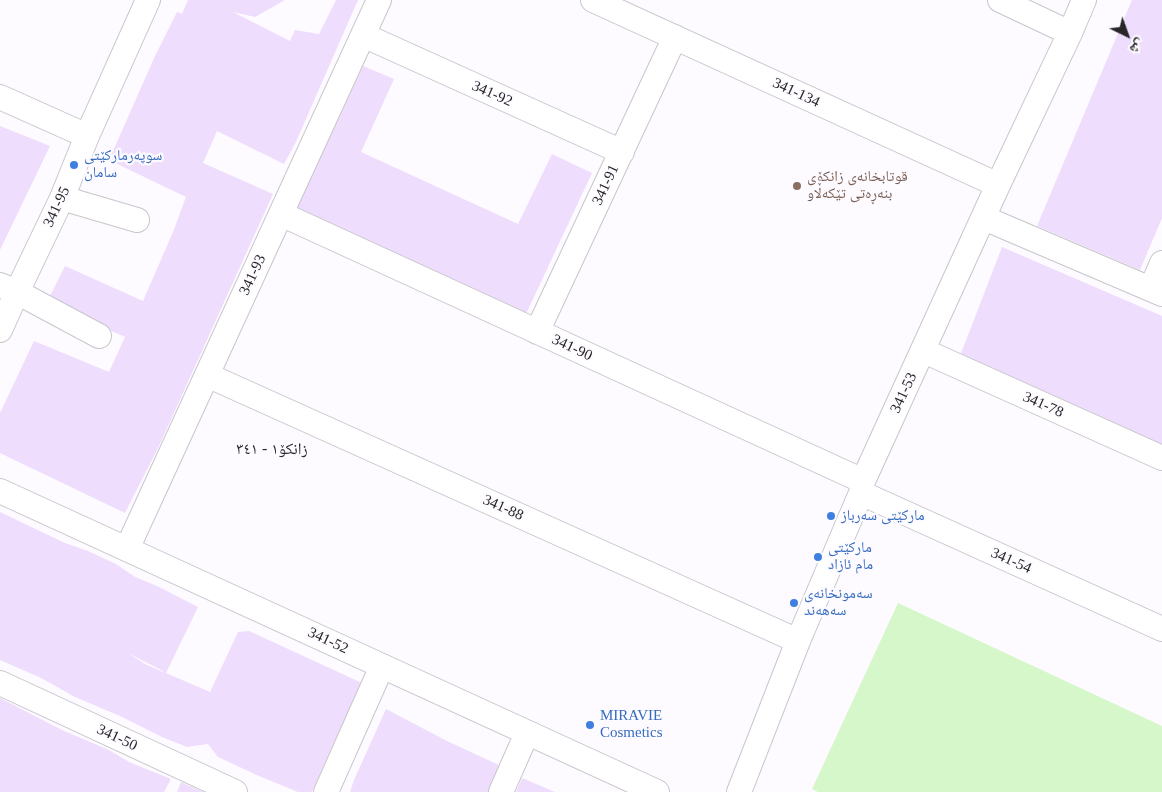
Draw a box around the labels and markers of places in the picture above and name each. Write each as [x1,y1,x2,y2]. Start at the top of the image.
place label: سوپەرمارکێتی سامان [84,147,162,182]
marker: سوپەرمارکێتی سامان [68,159,80,171]
place label: قوتابخانه‌ی زانکۆی بنەڕەتی تێکەڵاو [807,168,908,203]
marker: قوتابخانه‌ی زانکۆی بنەڕەتی تێکەڵاو [791,180,803,192]
place label: مارکێتی سەرباز [841,507,925,525]
marker: مارکێتی سەرباز [825,510,837,522]
place label: مارکێتی مام ئازاد [828,539,873,574]
marker: مارکێتی مام ئازاد [812,551,824,563]
place label: سەمونخانەی سەھەند [804,585,873,620]
marker: سەمونخانەی سەھەند [788,597,800,609]
place label: MIRAVIE Cosmetics [600,707,662,742]
marker: MIRAVIE Cosmetics [584,719,596,731]

